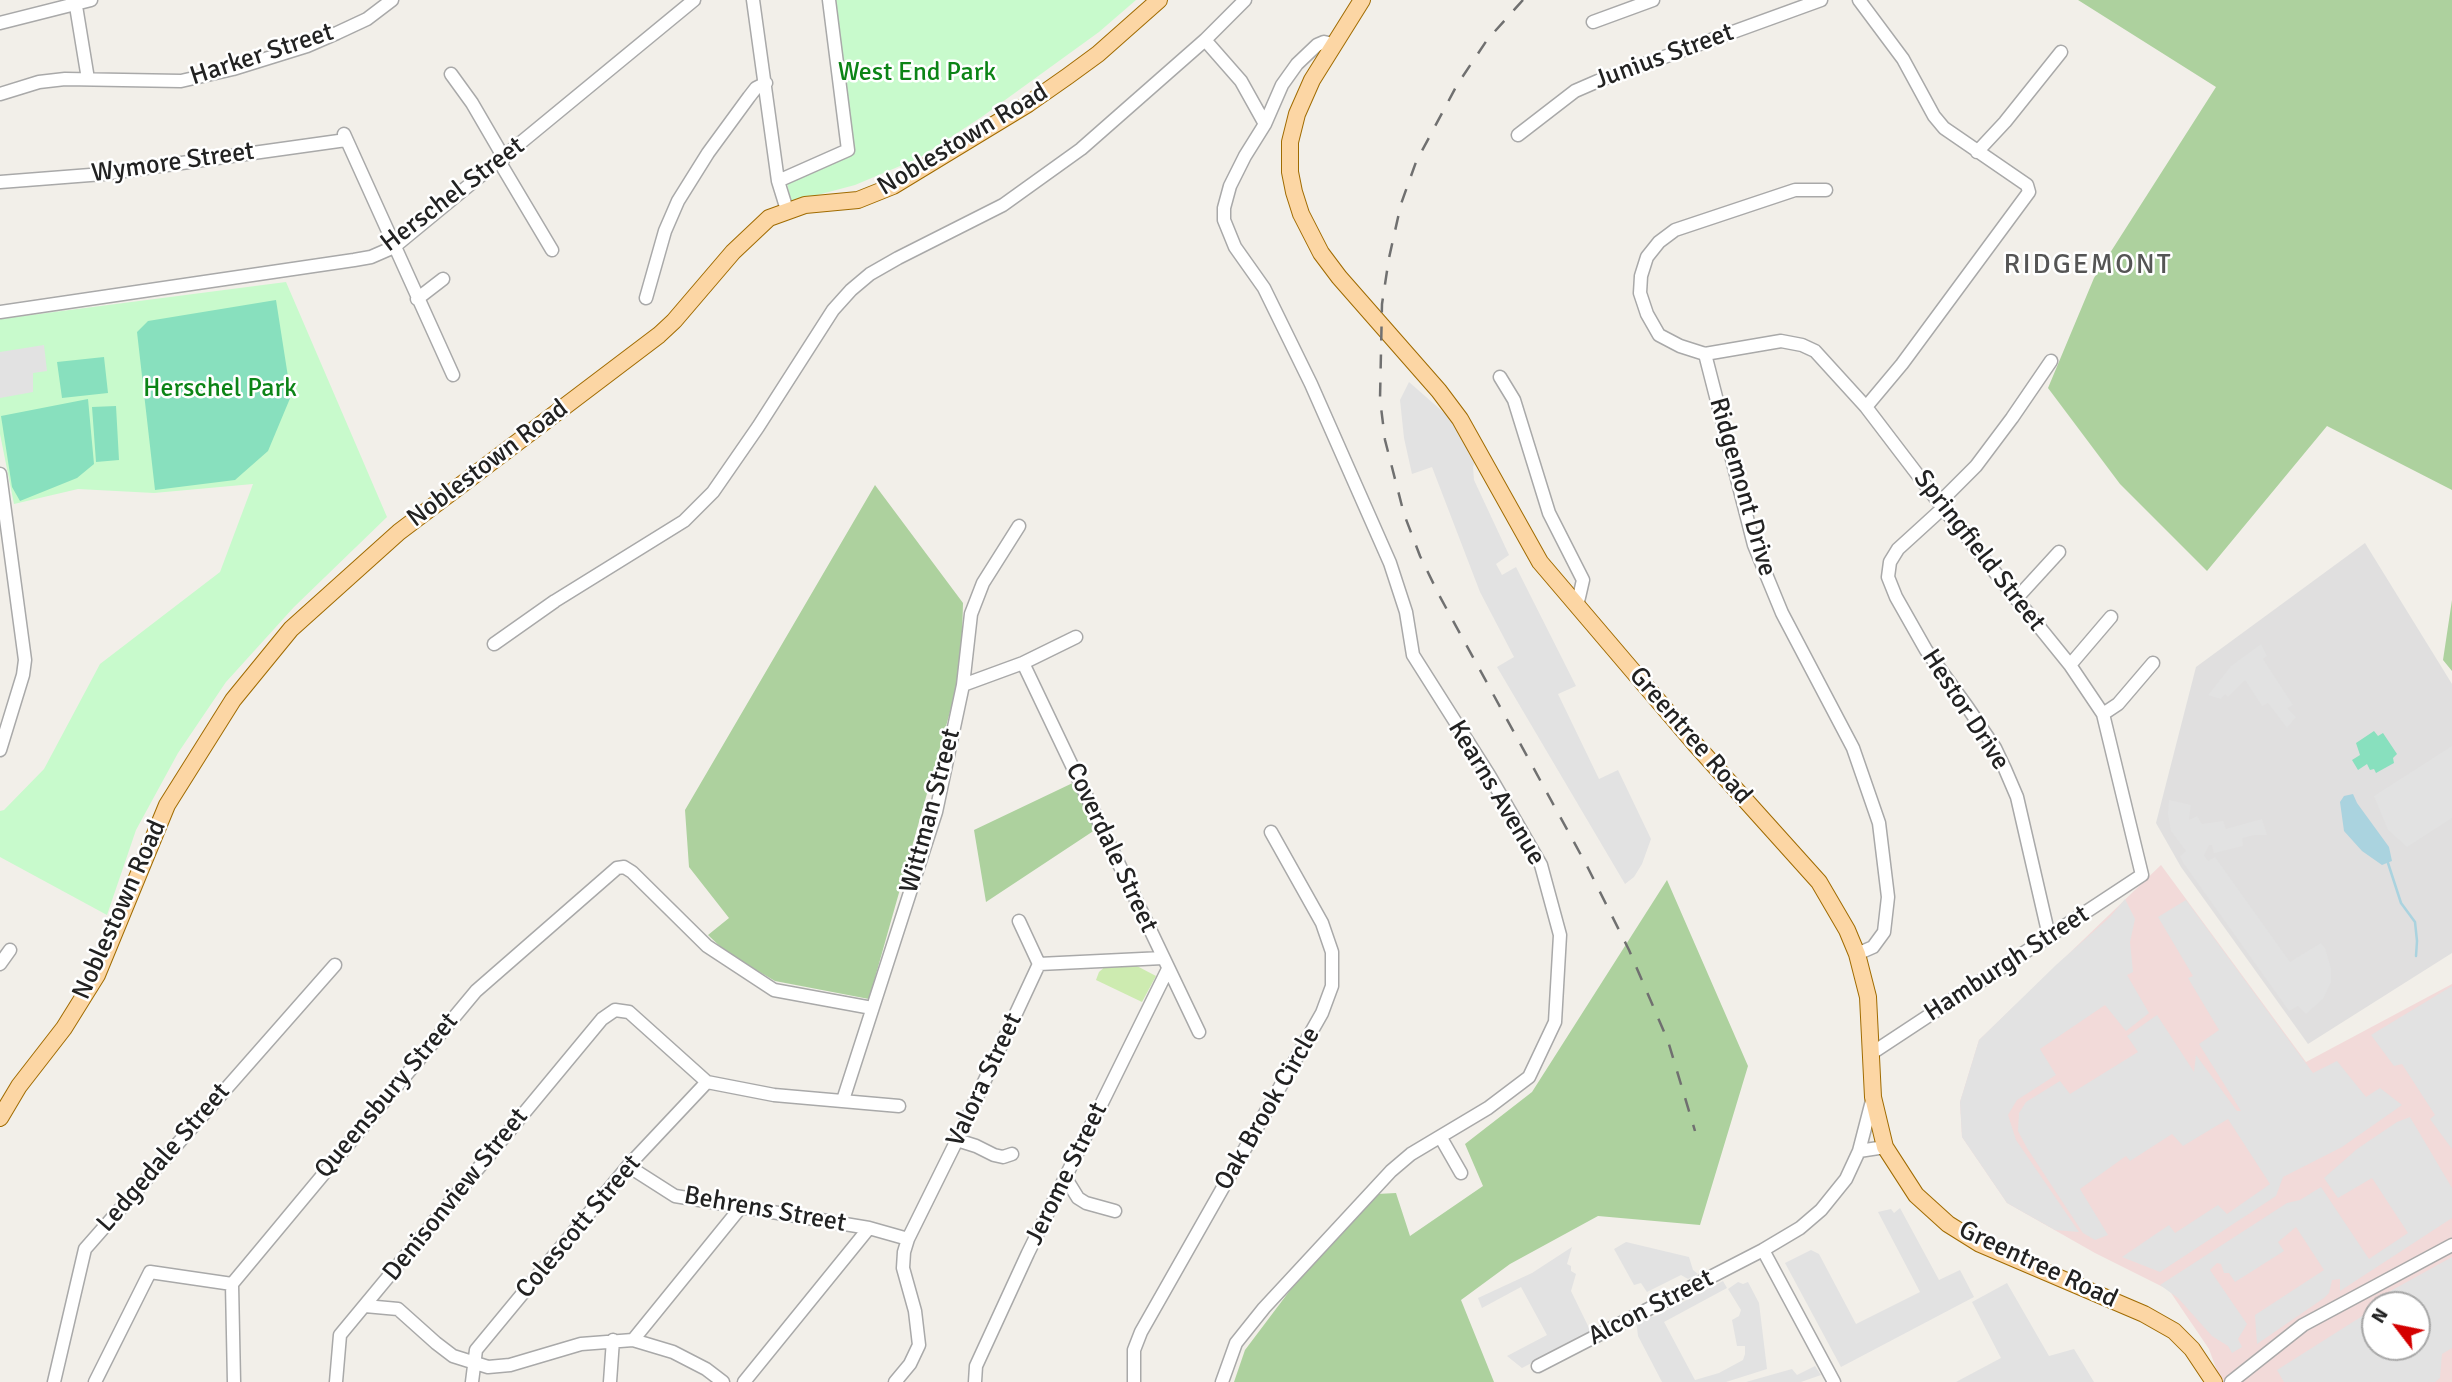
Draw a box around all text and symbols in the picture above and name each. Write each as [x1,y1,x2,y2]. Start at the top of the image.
street label: Harker Street [186,17,338,93]
street label: Junius Street [1590,17,1738,97]
park label: West End Park [838,57,996,89]
street label: Noblestown Road [872,77,1054,203]
street label: Herschel Street [375,131,531,259]
street label: Wymore Street [90,136,256,190]
district label: RIDGEMONT [2005,249,2171,283]
park label: Herschel Park [143,373,297,405]
street label: Noblestown Road [401,393,575,535]
street label: Ridgemont Drive [1702,394,1782,580]
street label: Springfield Street [1906,464,2052,638]
street label: Hestor Drive [1914,644,2016,776]
street label: Greentree Road [1622,661,1758,811]
street label: Kearns Avenue [1441,715,1551,871]
street label: Wittman Street [894,725,968,897]
street label: Coverdale Street [1058,758,1164,938]
street label: Noblestown Road [66,815,174,1005]
street label: Hamburgh Street [1919,899,2095,1029]
street label: Queensbury Street [309,1007,465,1185]
street label: Valora Street [940,1008,1030,1152]
street label: Oak Brook Circle [1209,1022,1327,1196]
street label: Ledgedale Street [91,1077,237,1239]
street label: Jerome Street [1019,1098,1115,1250]
street label: Denisonview Street [377,1102,535,1288]
street label: Colescott Street [510,1149,648,1305]
street label: Behrens Street [682,1180,848,1240]
street label: Greentree Road [1954,1215,2122,1315]
street label: Alcon Street [1583,1263,1719,1353]
north arrow [2361,1291,2431,1361]
text: N [2366,1304,2394,1328]

